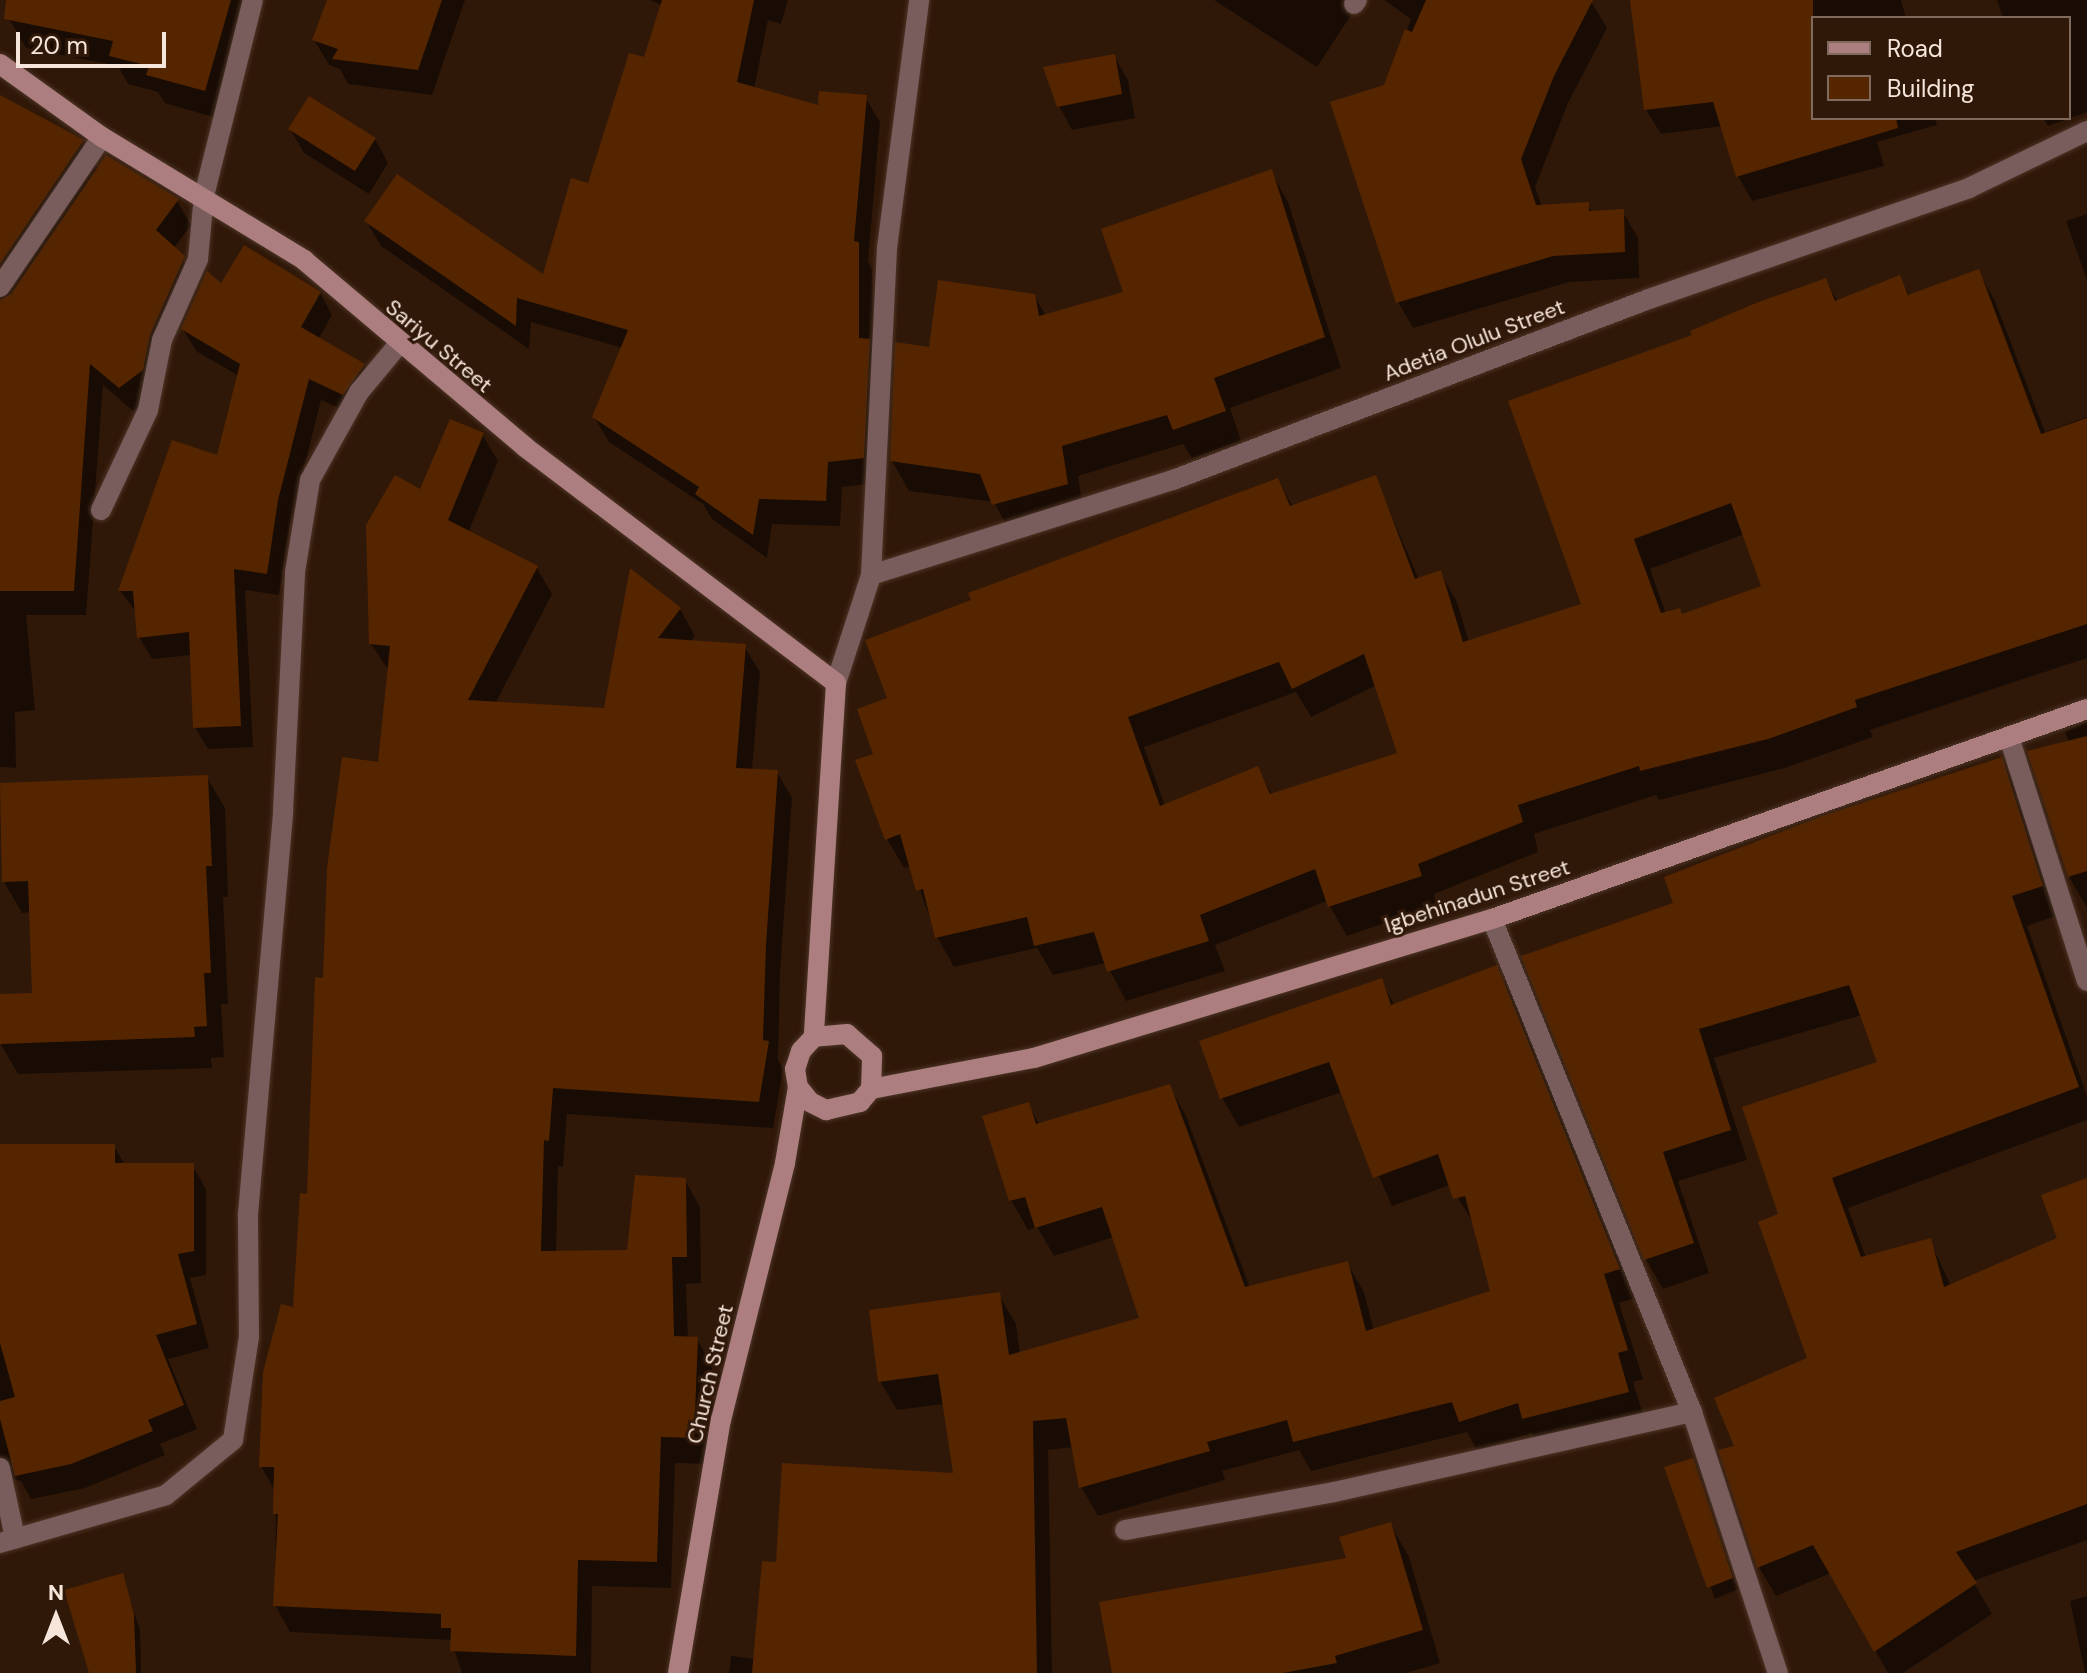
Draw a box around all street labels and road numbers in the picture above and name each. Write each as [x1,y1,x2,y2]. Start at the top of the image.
street label: Adetia Olulu Street [1380,293,1568,387]
street label: Sariyu Street [380,294,498,398]
street label: Igbehinadun Street [1381,854,1573,938]
street label: Church Street [681,1302,739,1446]

